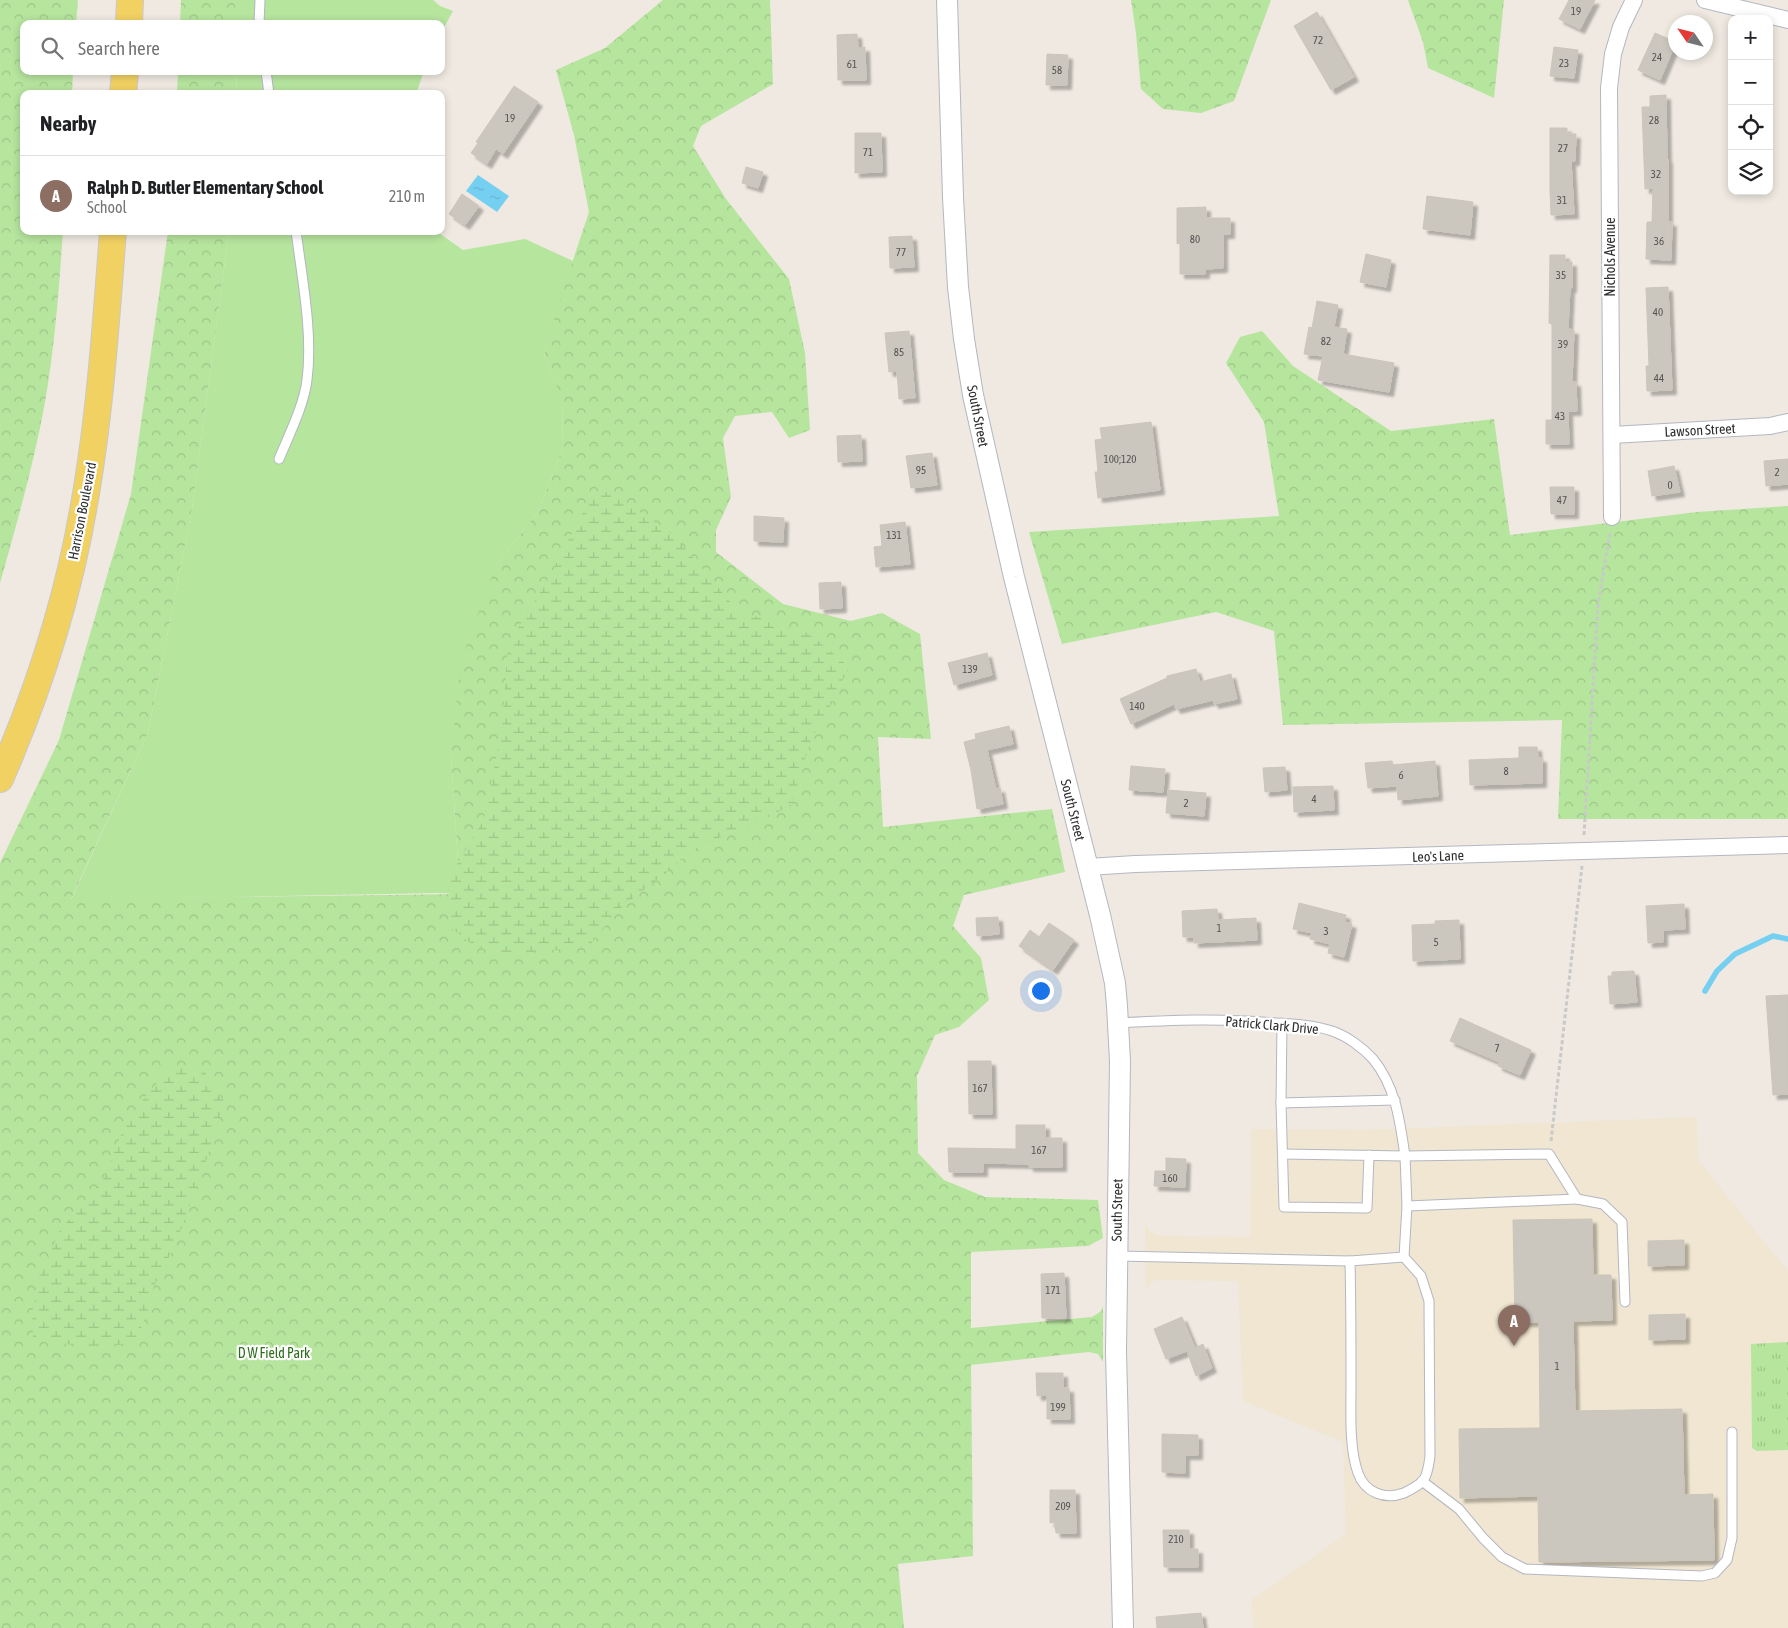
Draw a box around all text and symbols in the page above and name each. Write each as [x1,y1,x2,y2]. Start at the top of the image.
house number: 19 [1571,5,1581,17]
north arrow [1668,15,1713,60]
map controls [1728,15,1773,195]
button: + [1728,15,1773,60]
search box [20,20,445,75]
icon: search [38,34,66,62]
house number: 72 [1313,34,1323,46]
text: Search here [78,37,160,59]
house number: 24 [1652,51,1662,63]
house number: 23 [1559,57,1569,69]
house number: 61 [847,58,857,70]
button: − [1728,60,1773,105]
house number: 58 [1052,64,1062,76]
button: locate [1728,105,1773,150]
text: Nearby [40,111,96,135]
house number: 19 [505,112,515,124]
house number: 28 [1649,114,1659,126]
house number: 27 [1558,142,1568,154]
house number: 71 [863,146,873,158]
button: layers [1728,150,1773,195]
house number: 32 [1651,168,1661,180]
text: Ralph D. Butler Elementary School [87,176,323,198]
text: A [52,187,60,205]
text: 210 m [389,187,425,205]
house number: 31 [1557,194,1567,206]
text: School [87,198,127,216]
street label: Nichols Avenue [1602,217,1618,297]
house number: 80 [1190,233,1200,245]
house number: 36 [1654,235,1664,247]
house number: 77 [896,246,906,258]
house number: 35 [1556,269,1566,281]
house number: 40 [1653,306,1663,318]
house number: 82 [1321,335,1331,347]
house number: 39 [1558,338,1568,350]
house number: 85 [894,346,904,358]
house number: 44 [1654,372,1664,384]
street label: South Street [964,384,992,448]
house number: 43 [1555,410,1565,422]
street label: Lawson Street [1664,420,1736,440]
house number: 100;120 [1104,453,1136,465]
street label: Harrison Boulevard [65,461,99,561]
house number: 95 [916,464,926,476]
house number: 2 [1774,466,1780,478]
house number: 0 [1667,479,1673,491]
house number: 47 [1557,494,1567,506]
house number: 131 [886,529,902,541]
house number: 139 [962,663,978,675]
house number: 140 [1129,700,1145,712]
house number: 8 [1503,765,1509,777]
house number: 6 [1398,769,1404,781]
street label: South Street [1058,778,1088,842]
house number: 4 [1311,793,1317,805]
house number: 2 [1183,797,1189,809]
street label: Leo's Lane [1412,847,1464,865]
house number: 1 [1216,922,1222,934]
house number: 3 [1323,925,1329,937]
house number: 5 [1433,936,1439,948]
your location [1028,978,1054,1004]
street label: Patrick Clark Drive [1225,1013,1319,1037]
house number: 7 [1494,1042,1500,1054]
house number: 167 [972,1082,988,1094]
house number: 167 [1031,1144,1047,1156]
house number: 160 [1162,1172,1178,1184]
street label: South Street [1108,1179,1126,1241]
house number: 171 [1045,1284,1061,1296]
pin: A [1498,1305,1530,1346]
park label: D W Field Park [238,1345,310,1361]
house number: 1 [1554,1360,1560,1372]
house number: 199 [1050,1401,1066,1413]
house number: 209 [1055,1500,1071,1512]
house number: 210 [1168,1533,1184,1545]

